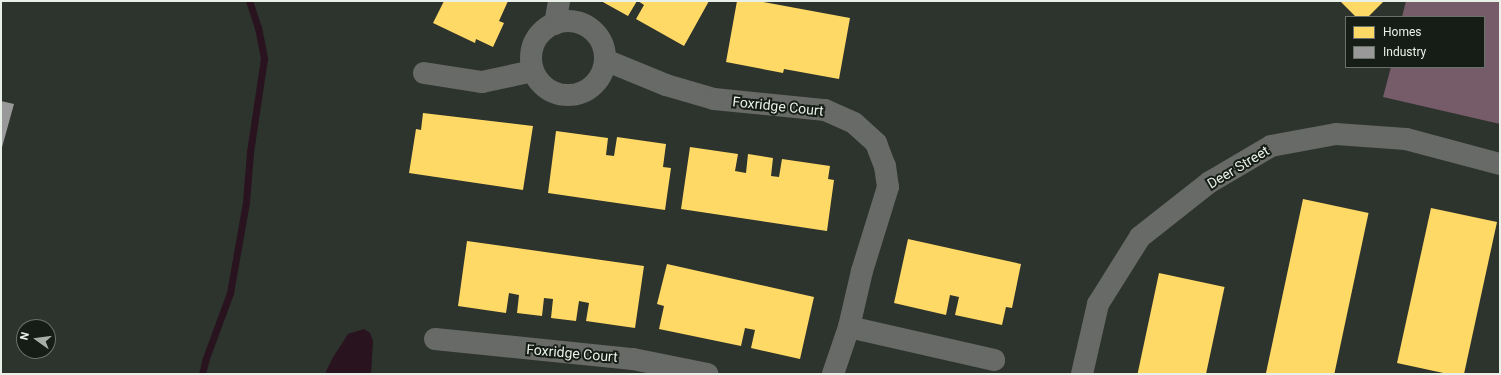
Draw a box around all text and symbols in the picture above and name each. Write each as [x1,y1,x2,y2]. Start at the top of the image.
legend [1345,16,1485,68]
text: Homes [1383,25,1421,39]
text: Industry [1383,45,1426,59]
street label: Foxridge Court [732,93,824,119]
street label: Deer Street [1204,142,1272,192]
north arrow [16,319,56,359]
text: N [18,331,32,342]
street label: Foxridge Court [526,341,618,365]

